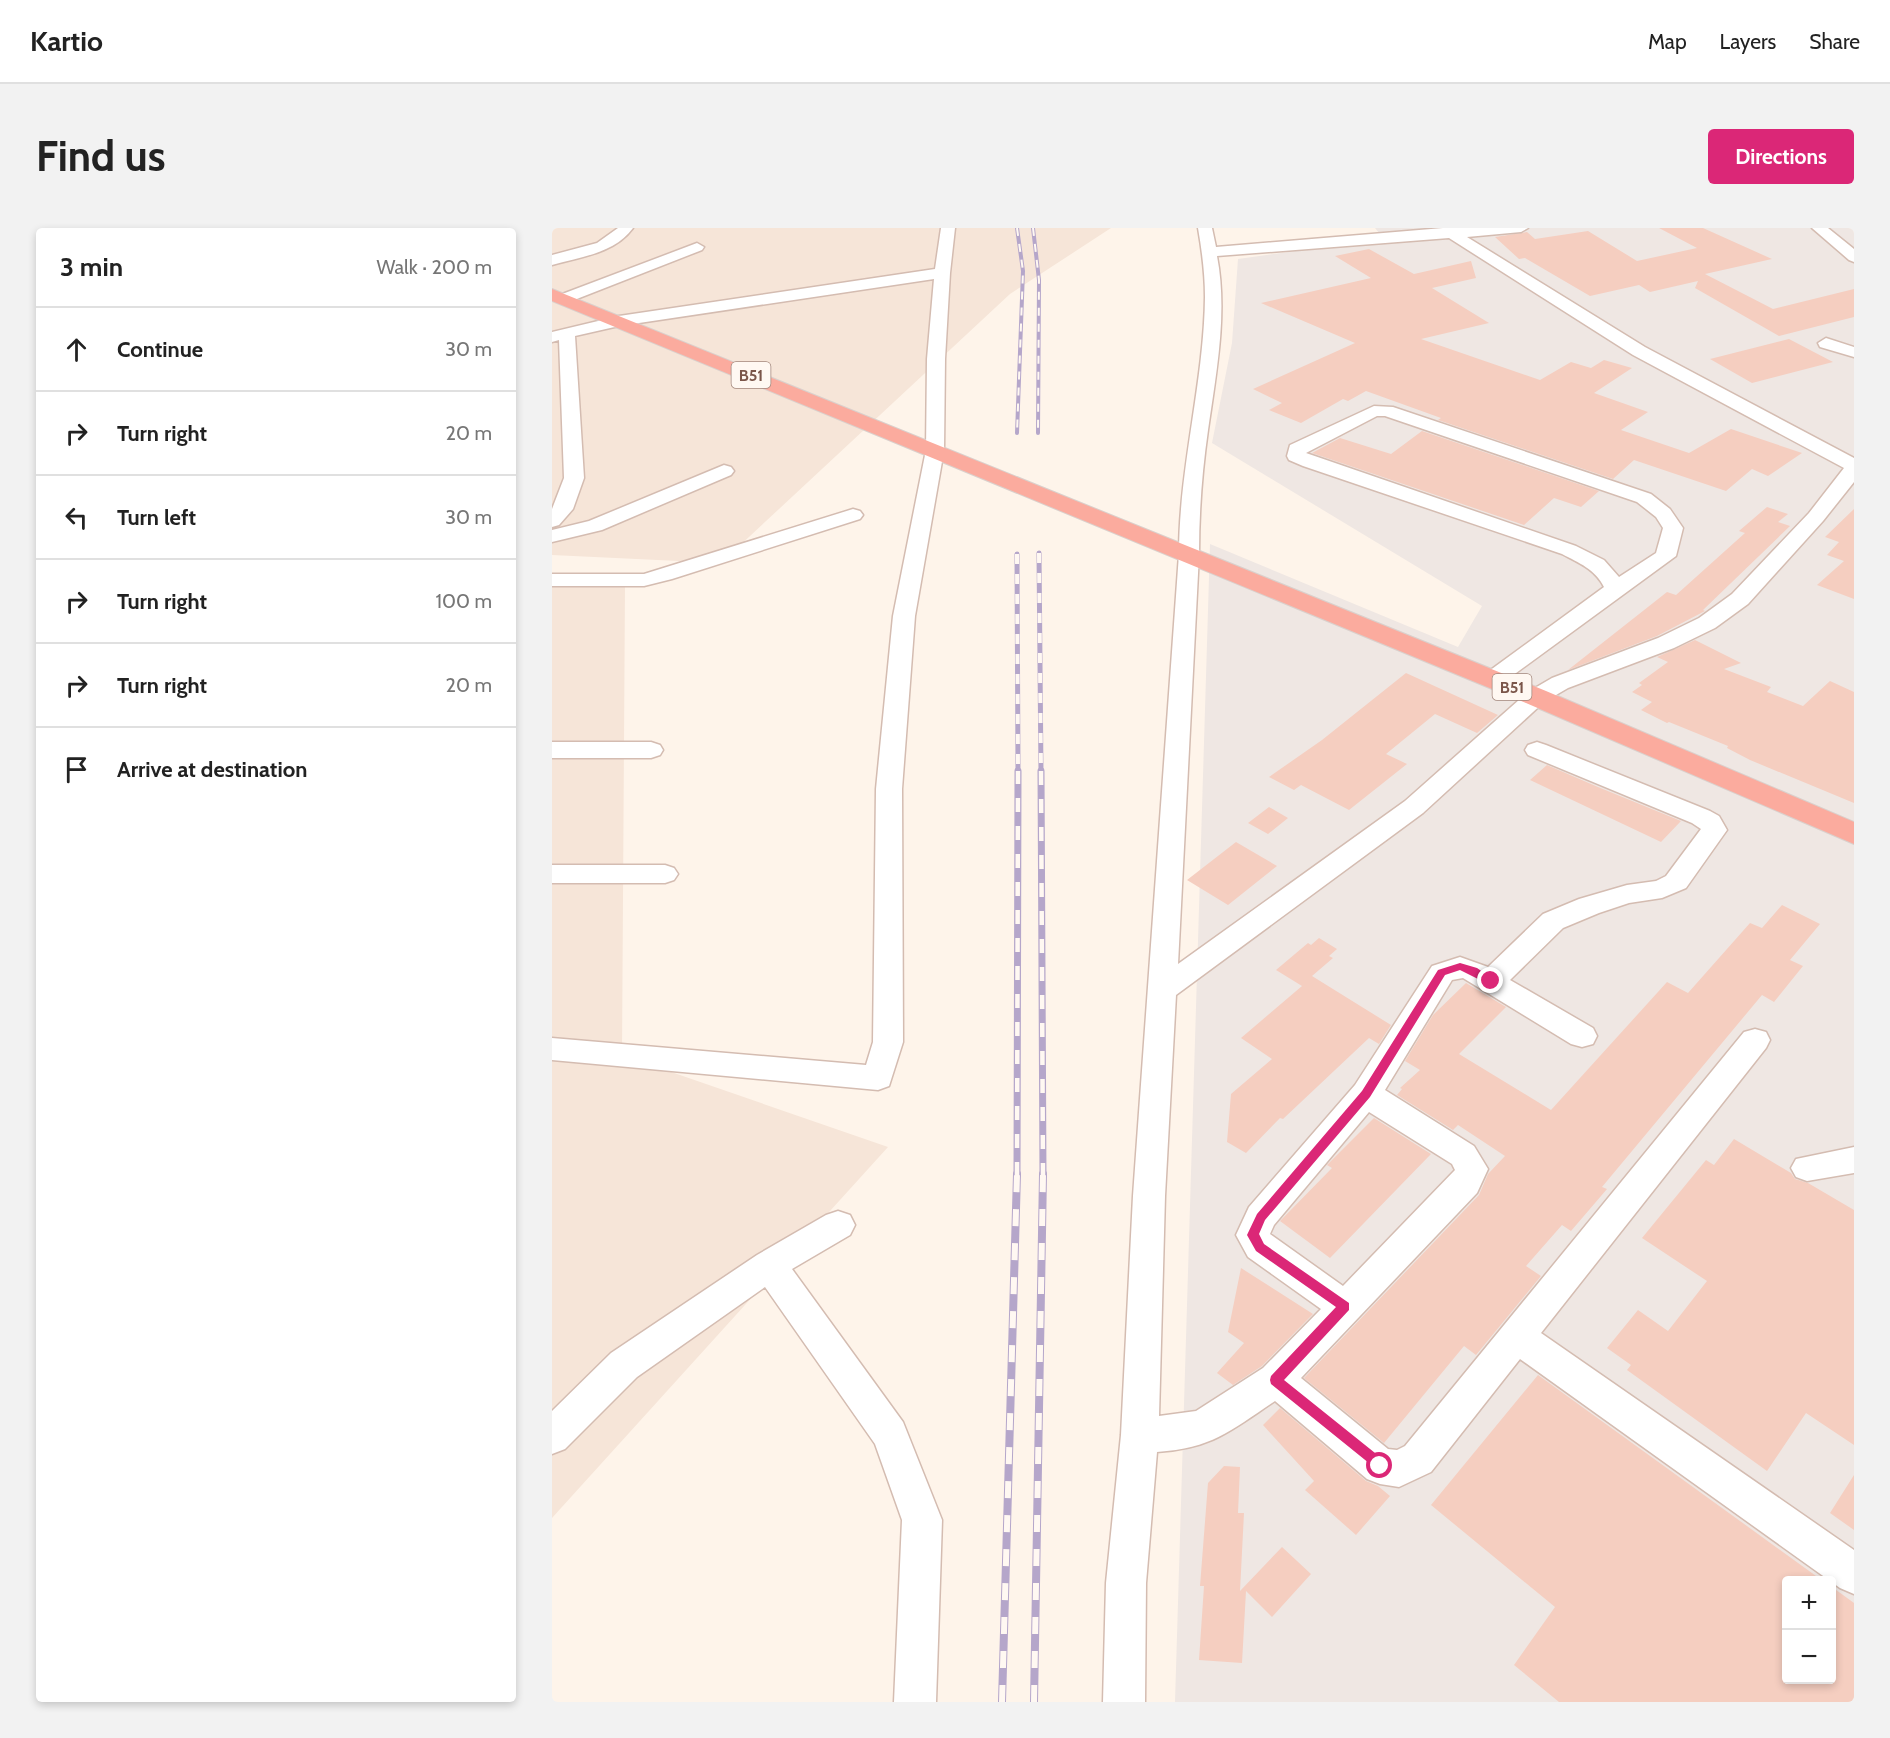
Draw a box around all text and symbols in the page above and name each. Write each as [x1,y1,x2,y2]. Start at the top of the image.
text: Kartio [30,24,103,58]
text: Map [1648,29,1687,54]
text: Layers [1720,29,1776,54]
text: Share [1809,29,1860,54]
button: Directions [1708,129,1854,184]
text: Find us [36,130,165,182]
text: 3 min [60,251,123,283]
text: Walk · 200 m [376,255,492,279]
icon: ahead [60,333,93,366]
text: Continue [117,336,203,363]
text: 30 m [445,337,492,361]
road number: B51 [732,362,770,388]
icon: right [60,417,93,450]
text: Turn right [117,420,207,447]
text: 20 m [446,421,492,445]
icon: left [60,501,93,534]
text: Turn left [117,504,196,531]
text: 30 m [445,505,492,529]
icon: right [60,585,93,618]
text: Turn right [117,588,207,615]
text: 100 m [436,589,492,613]
icon: right [60,669,93,702]
text: Turn right [117,672,207,699]
text: 20 m [446,673,492,697]
road number: B51 [1492,674,1532,700]
icon: arrive [60,753,93,786]
text: Arrive at destination [117,756,307,783]
route end [1477,967,1503,993]
route start [1366,1452,1392,1478]
map controls [1782,1576,1836,1684]
button: + [1782,1576,1836,1630]
button: − [1782,1630,1836,1684]

